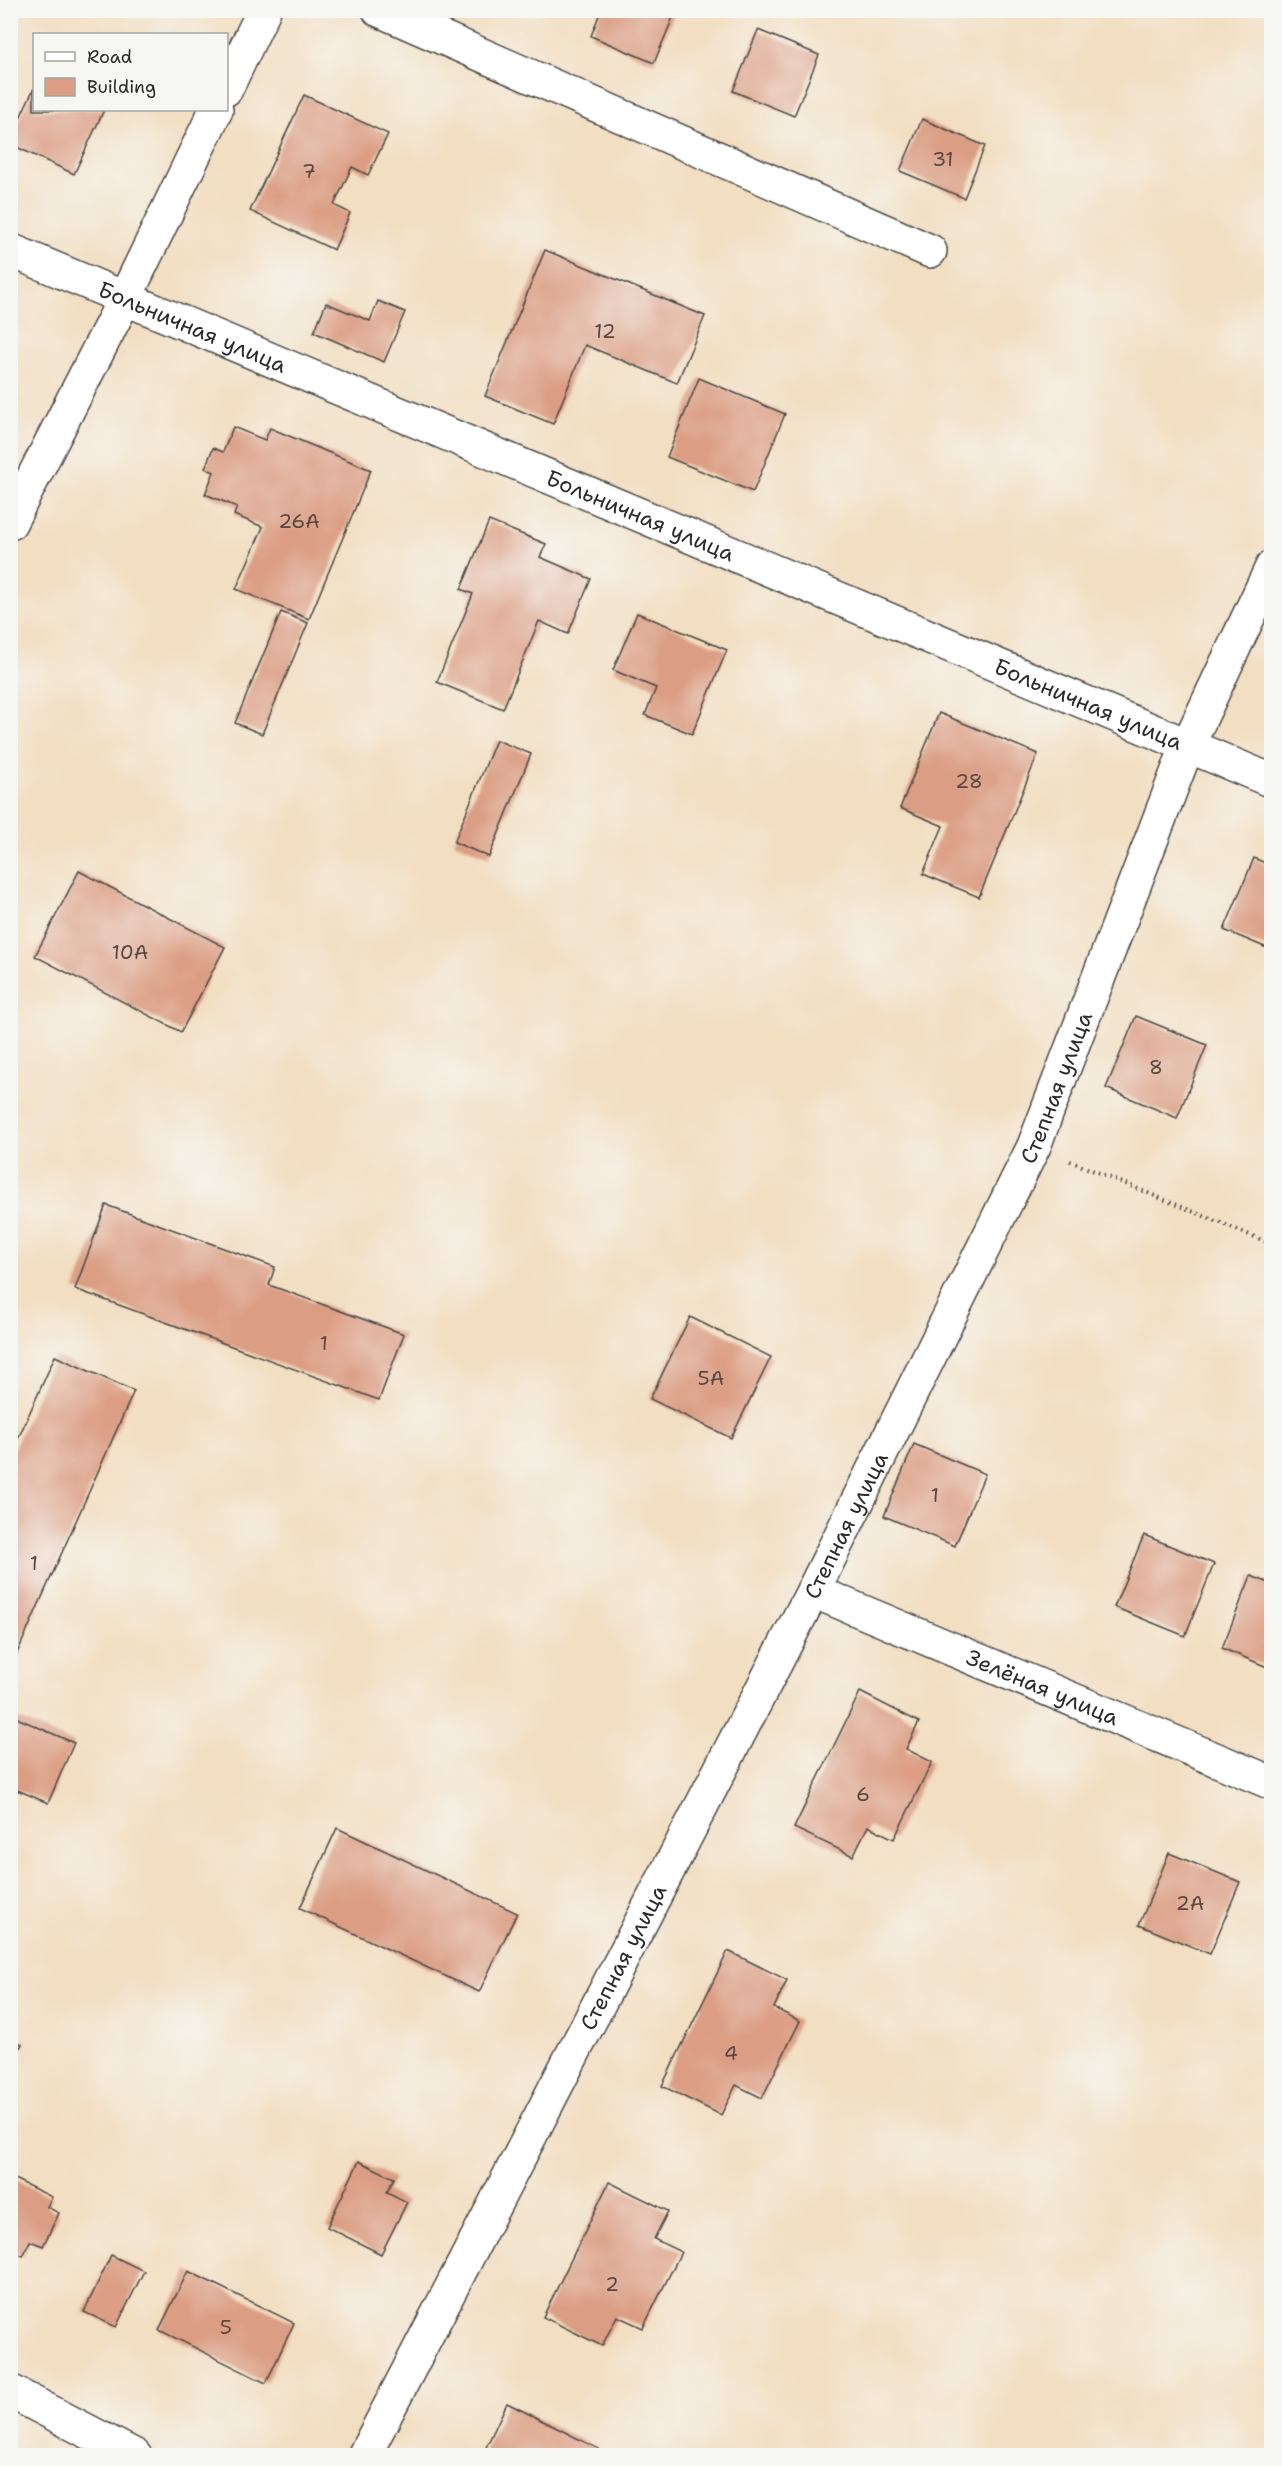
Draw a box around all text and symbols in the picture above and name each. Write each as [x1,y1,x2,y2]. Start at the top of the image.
legend [33,33,228,111]
text: Road [87,45,132,69]
text: Building [87,75,156,99]
house number: 31 [932,146,954,172]
house number: 7 [302,158,316,184]
street label: Больничная улица [94,275,291,380]
house number: 12 [594,318,616,344]
street label: Больничная улица [542,463,739,568]
house number: 26А [278,508,320,534]
street label: Больничная улица [990,652,1187,757]
house number: 28 [955,768,983,794]
house number: 10А [112,939,148,965]
street label: Степная улица [1014,1007,1099,1169]
house number: 8 [1149,1054,1163,1080]
house number: 1 [320,1330,328,1356]
house number: 5А [698,1365,724,1391]
street label: Степная улица [797,1447,895,1604]
house number: 1 [931,1482,939,1508]
house number: 1 [30,1550,38,1576]
street label: Зелёная улица [962,1643,1123,1732]
house number: 6 [856,1781,870,1807]
street label: Степная улица [574,1879,673,2035]
house number: 2А [1176,1890,1204,1916]
house number: 4 [724,2040,738,2066]
house number: 2 [605,2271,619,2297]
house number: 5 [220,2314,232,2340]

